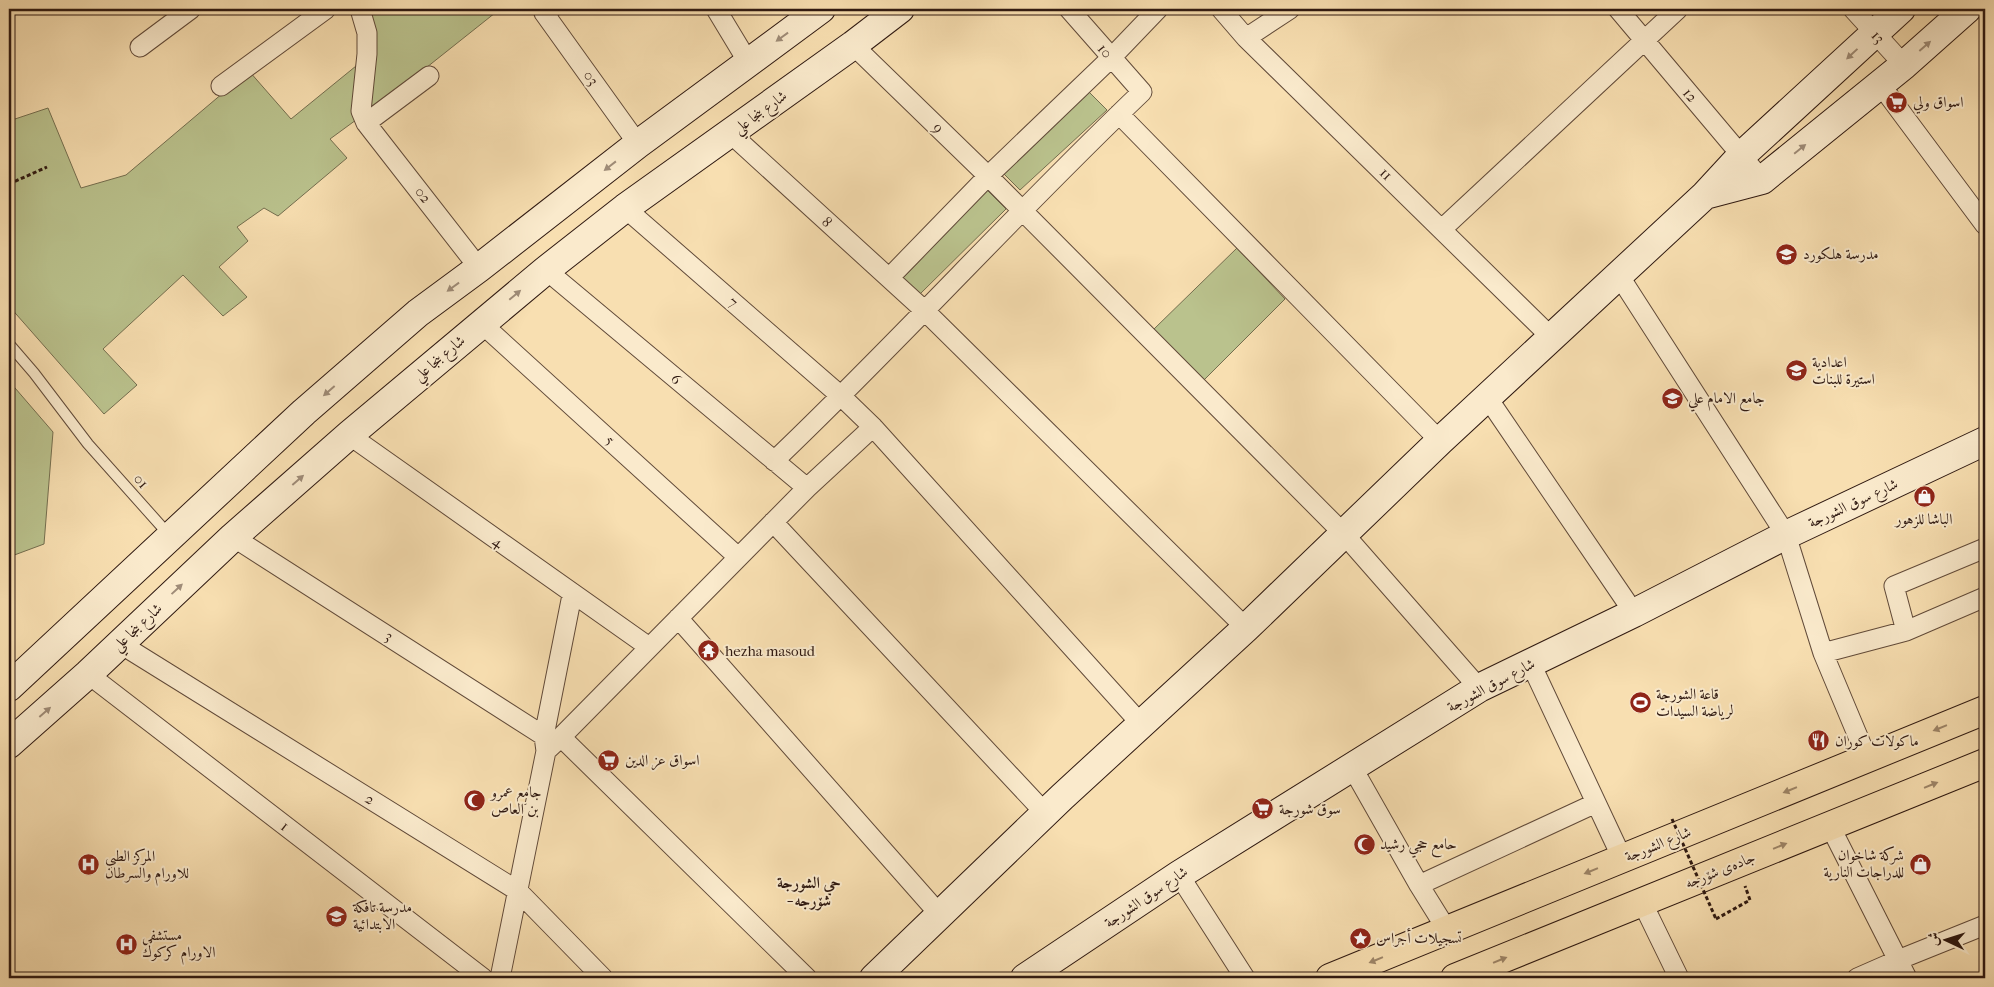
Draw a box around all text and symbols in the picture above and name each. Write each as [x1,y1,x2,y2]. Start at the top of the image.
street label: 13 [1867,27,1889,47]
one-way arrow [775,32,789,42]
street label: 10 [1094,40,1116,62]
one-way arrow [1919,40,1932,51]
one-way arrow [1847,48,1859,60]
street label: 03 [579,67,603,89]
street label: 12 [1679,84,1701,106]
street label: شارع بنجا علي [730,87,793,142]
supermarket icon: اسواق ولي [1885,90,1909,114]
place label: اسواق ولي [1913,93,1964,114]
street label: 9 [929,119,947,137]
one-way arrow [1793,144,1806,155]
one-way arrow [603,161,617,171]
street label: 11 [1376,164,1396,184]
street label: 02 [411,183,435,207]
street label: 8 [818,213,836,231]
school or university icon: مدرسة هلكورد [1775,242,1799,266]
place label: مدرسة هلكورد [1803,245,1879,263]
one-way arrow [447,281,460,292]
one-way arrow [508,290,521,301]
street label: 7 [724,293,742,311]
street label: شارع بنجا علي [410,331,472,389]
place label: اعدادية استيرة للبنات [1812,353,1875,388]
school or university icon: اعدادية استيرة للبنات [1784,359,1808,383]
street label: 6 [667,369,686,389]
one-way arrow [323,385,335,397]
school or university icon: جامع الامام علي [1660,386,1684,410]
place label: جامع الامام علي [1688,389,1765,412]
street label: 5 [602,431,618,449]
street label: 01 [130,470,152,492]
one-way arrow [291,474,303,486]
street label: شارع سوق الشورجة [1805,474,1902,535]
shop icon: الباشا للزهور [1912,484,1936,508]
place label: الباشا للزهور [1894,510,1952,529]
street label: 4 [489,532,508,553]
one-way arrow [171,583,183,595]
street label: شارع بنجا علي [108,599,169,658]
street label: 3 [382,627,396,645]
temple icon: hezha masoud [697,639,721,663]
place label: hezha masoud [725,642,816,660]
street label: شارع سوق الشورجة [1444,654,1540,719]
place label: قاعة الشورجة لرياضة السيدات [1656,685,1733,720]
sports icon: قاعة الشورجة لرياضة السيدات [1628,691,1652,715]
one-way arrow [39,706,52,717]
one-way arrow [1933,725,1947,733]
restaurant icon: ماكولات كوران [1807,729,1831,753]
place label: ماكولات كوران [1835,732,1919,750]
supermarket icon: اسواق عز الدين [597,748,621,772]
place label: اسواق عز الدين [625,751,700,771]
one-way arrow [1924,781,1939,789]
place label: جامع عمرو بن العاص [489,783,542,818]
one-way arrow [1783,786,1797,794]
street label: 2 [362,789,378,809]
mosque icon: جامع عمرو بن العاص [463,789,487,813]
supermarket icon: سوق شورجة [1251,797,1275,821]
place label: سوق شورجة [1279,800,1341,818]
street label: 1 [277,817,293,835]
street label: شارع الشورجة [1622,823,1695,869]
mosque icon: حامع حجي رشيد [1352,832,1376,856]
place label: حامع حجي رشيد [1380,835,1457,858]
one-way arrow [1773,842,1788,850]
place label: شركة شاخوان للدراجات النارية [1824,846,1904,881]
place label: المركز الطبي للاورام والسرطان [105,847,189,886]
street label: جادەی شۆرجە [1682,848,1758,892]
shop icon: شركة شاخوان للدراجات النارية [1908,852,1932,876]
hospital icon: المركز الطبي للاورام والسرطان [77,853,101,877]
street label: شارع سوق الشورجة [1101,862,1193,935]
one-way arrow [1584,868,1598,876]
district label: حي الشورجة - شۆرجە [777,873,841,911]
place label: مدرسة تافكة الابتدائية [352,898,412,933]
school or university icon: مدرسة تافكة الابتدائية [325,904,349,928]
north arrow [1922,914,1972,964]
place label: مستشفى الاورام كركوك [142,926,216,965]
place icon: تسجيلات أجراس [1348,926,1372,950]
place label: تسجيلات أجراس [1376,927,1462,947]
text: ش [1925,931,1943,947]
hospital icon: مستشفى الاورام كركوك [114,932,138,956]
one-way arrow [1369,956,1383,964]
one-way arrow [1493,956,1508,964]

